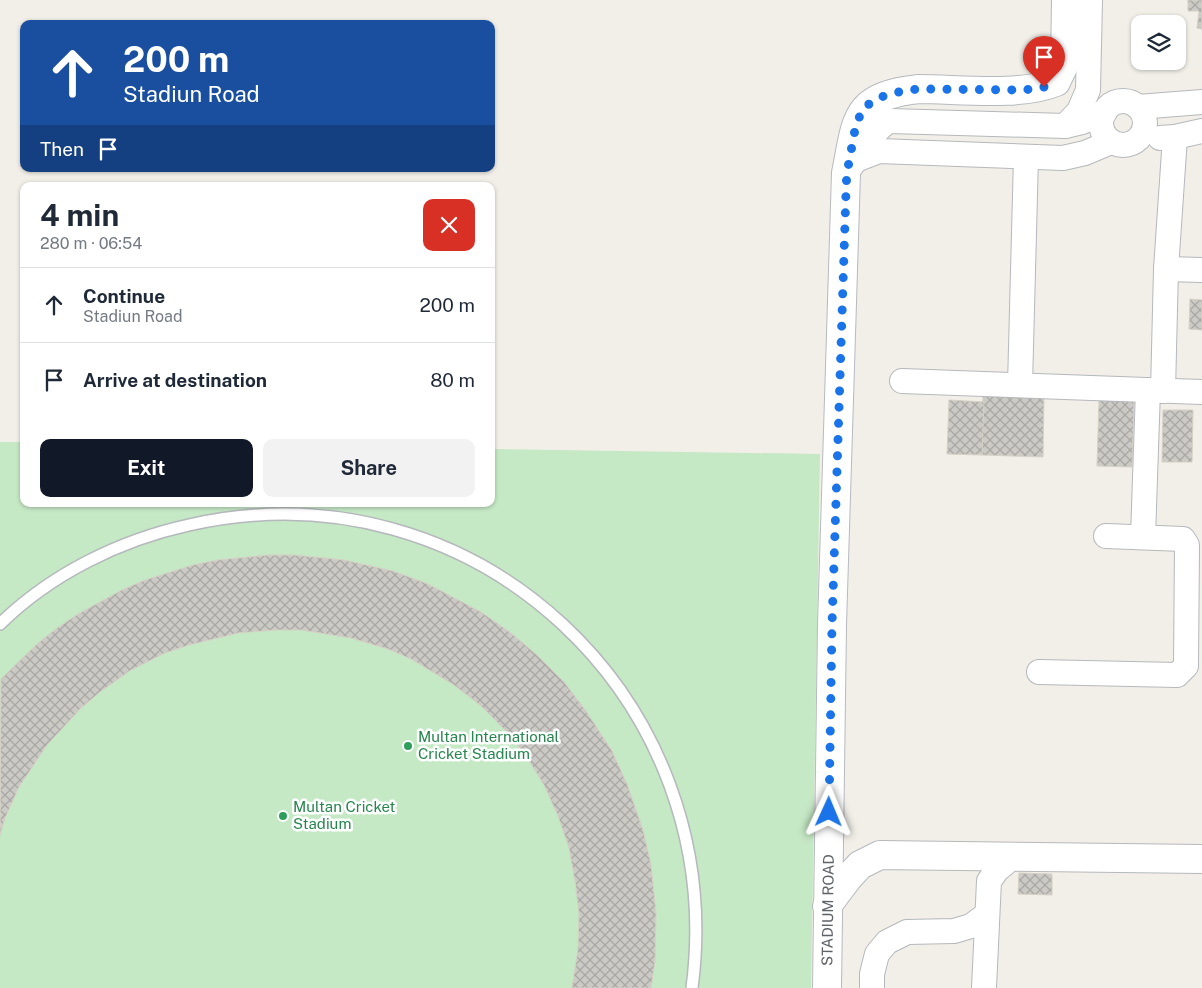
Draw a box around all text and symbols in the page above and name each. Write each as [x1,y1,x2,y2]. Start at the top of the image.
map controls [1131,15,1186,70]
button: layers [1131,15,1186,70]
pin [1023,36,1065,87]
text: 200 m [123,39,229,80]
icon: ahead [40,40,105,105]
icon: arrive [1030,43,1058,71]
text: Stadiun Road [123,81,260,107]
icon: arrive [94,135,122,163]
text: Then [40,138,84,160]
text: 4 min [40,197,119,233]
button: close [423,199,475,251]
text: 280 m · 06:54 [40,234,142,253]
text: Continue [83,285,165,307]
icon: ahead [40,291,68,319]
text: 200 m [419,294,475,316]
text: Stadiun Road [83,307,182,326]
icon: arrive [40,366,68,394]
text: Arrive at destination [83,369,267,391]
text: 80 m [430,369,475,391]
button: Exit [40,439,253,497]
button: Share [263,439,475,497]
place label: Multan International Cricket Stadium [418,728,559,762]
marker: Multan International Cricket Stadium [402,740,414,752]
position arrow [802,785,854,837]
place label: Multan Cricket Stadium [293,798,396,832]
marker: Multan Cricket Stadium [277,810,289,822]
street label: STADIUM ROAD [818,854,837,966]

